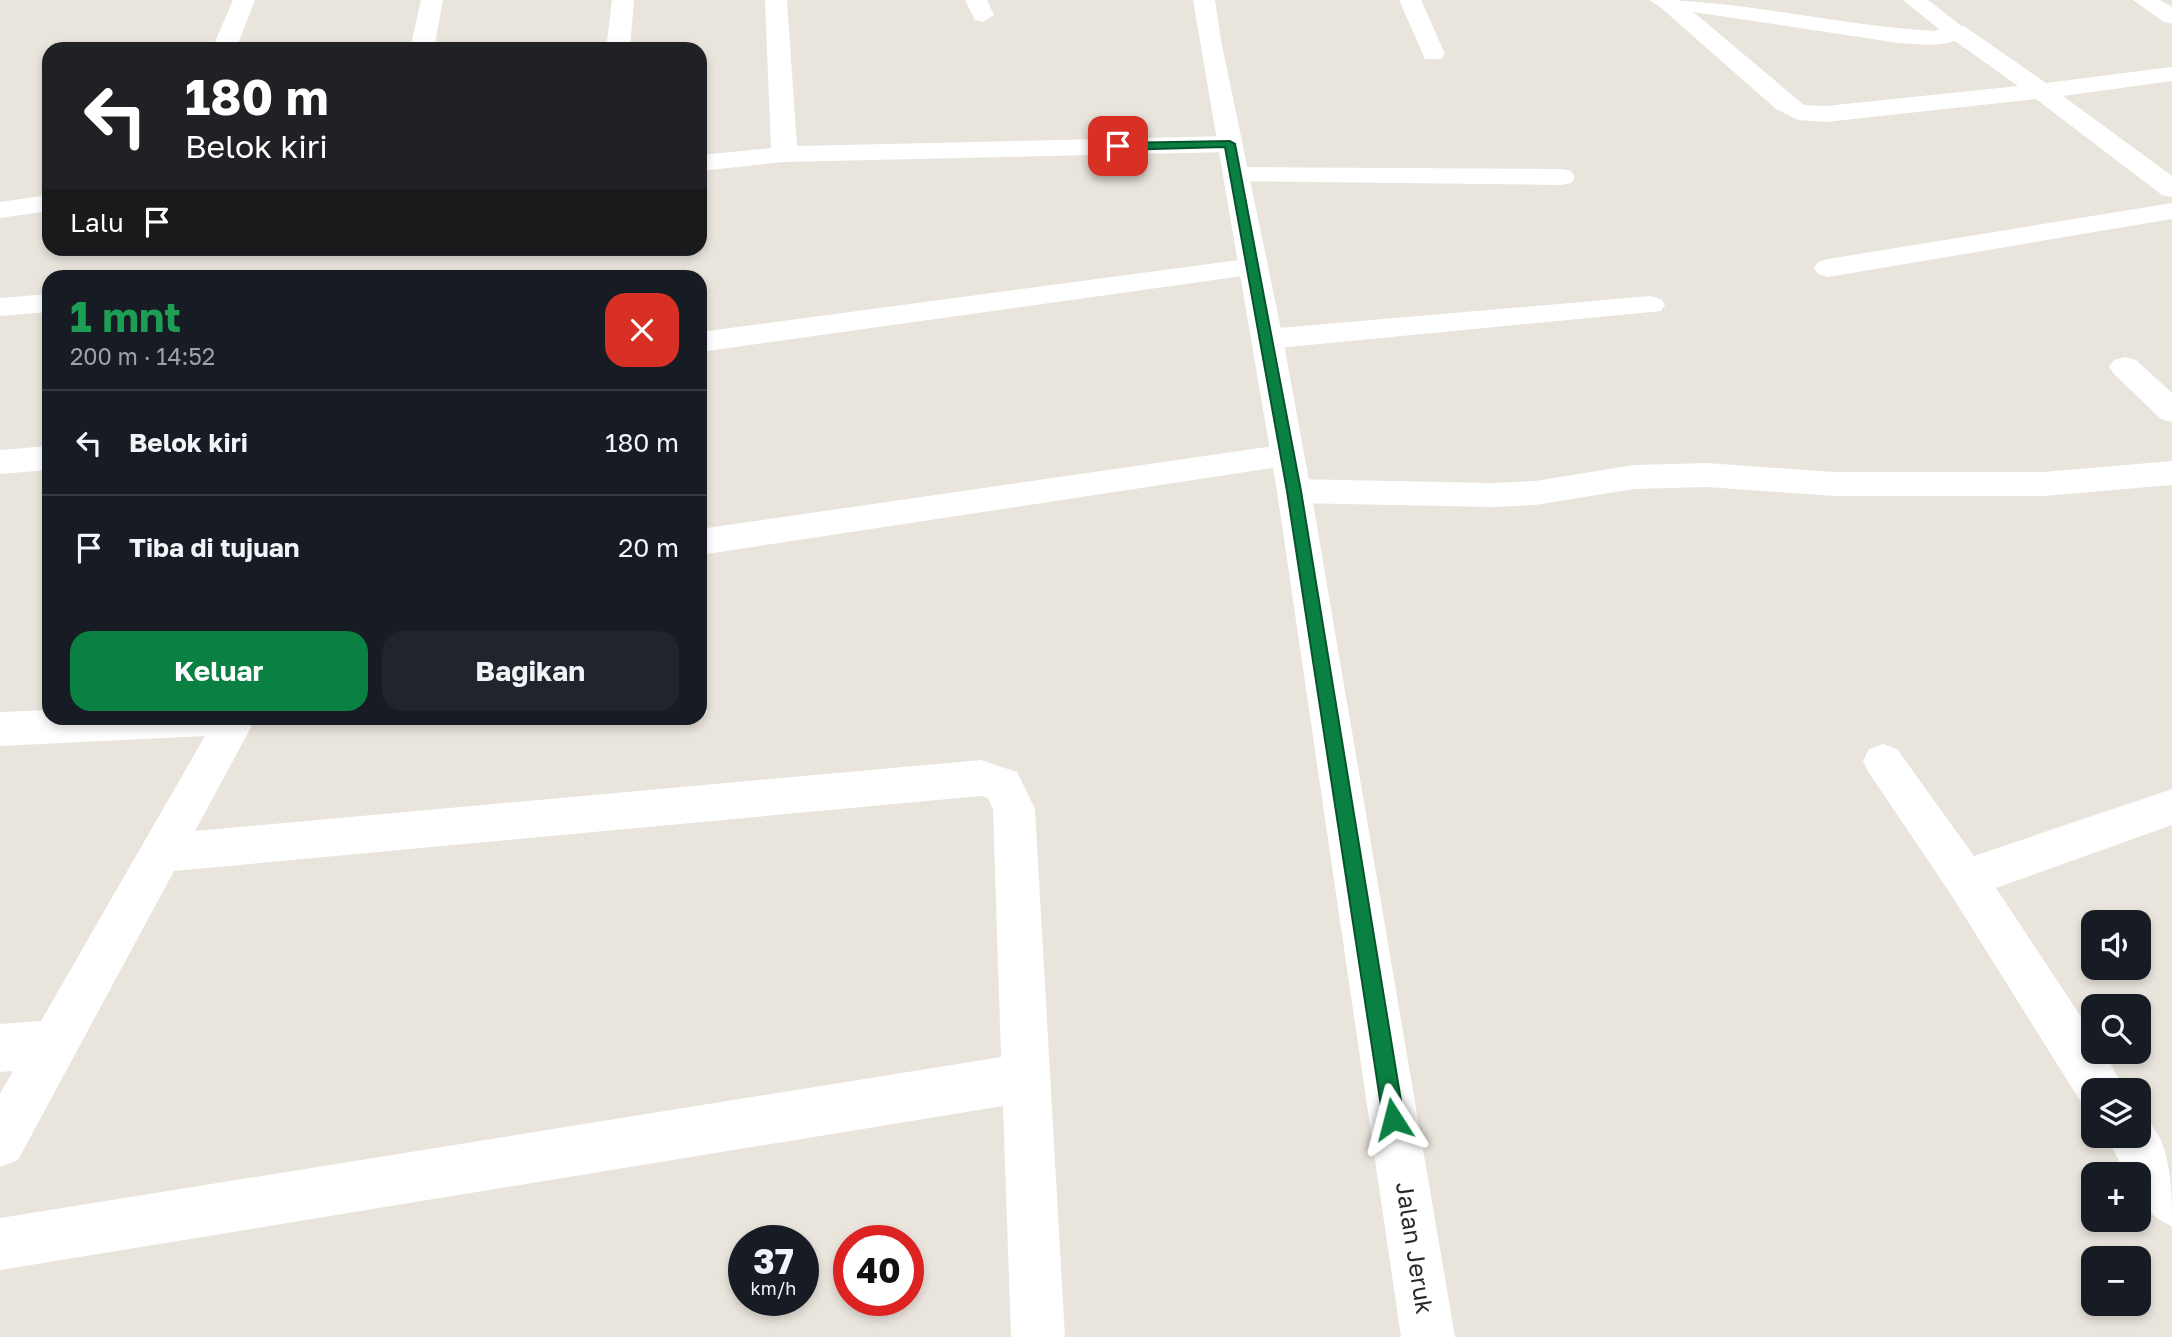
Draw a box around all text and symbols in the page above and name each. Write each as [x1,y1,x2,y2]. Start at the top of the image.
text: 180 m [185,67,329,126]
icon: left [70,70,161,161]
pin [1088,116,1148,176]
text: Belok kiri [185,127,328,165]
icon: arrive [1099,127,1137,165]
icon: arrive [138,203,176,241]
text: Lalu [70,207,124,238]
text: 1 mnt [70,291,181,341]
button: close [605,293,679,367]
text: 200 m · 14:52 [70,342,215,370]
icon: left [70,424,108,462]
text: Belok kiri [129,427,248,458]
text: 180 m [605,427,679,458]
icon: arrive [70,529,108,567]
text: Tiba di tujuan [129,532,299,563]
text: 20 m [618,532,679,563]
button: Keluar [70,631,368,711]
button: Bagikan [382,631,679,711]
map controls [2081,910,2151,1316]
button: sound [2081,910,2151,980]
button: search [2081,994,2151,1064]
button: layers [2081,1078,2151,1148]
position arrow [1356,1082,1430,1156]
button: + [2081,1162,2151,1232]
street label: Jalan Jeruk [1391,1180,1440,1316]
speed limit sign: 40 [833,1225,924,1316]
text: 37 [753,1240,794,1282]
button: − [2081,1246,2151,1316]
text: km/h [751,1277,796,1299]

